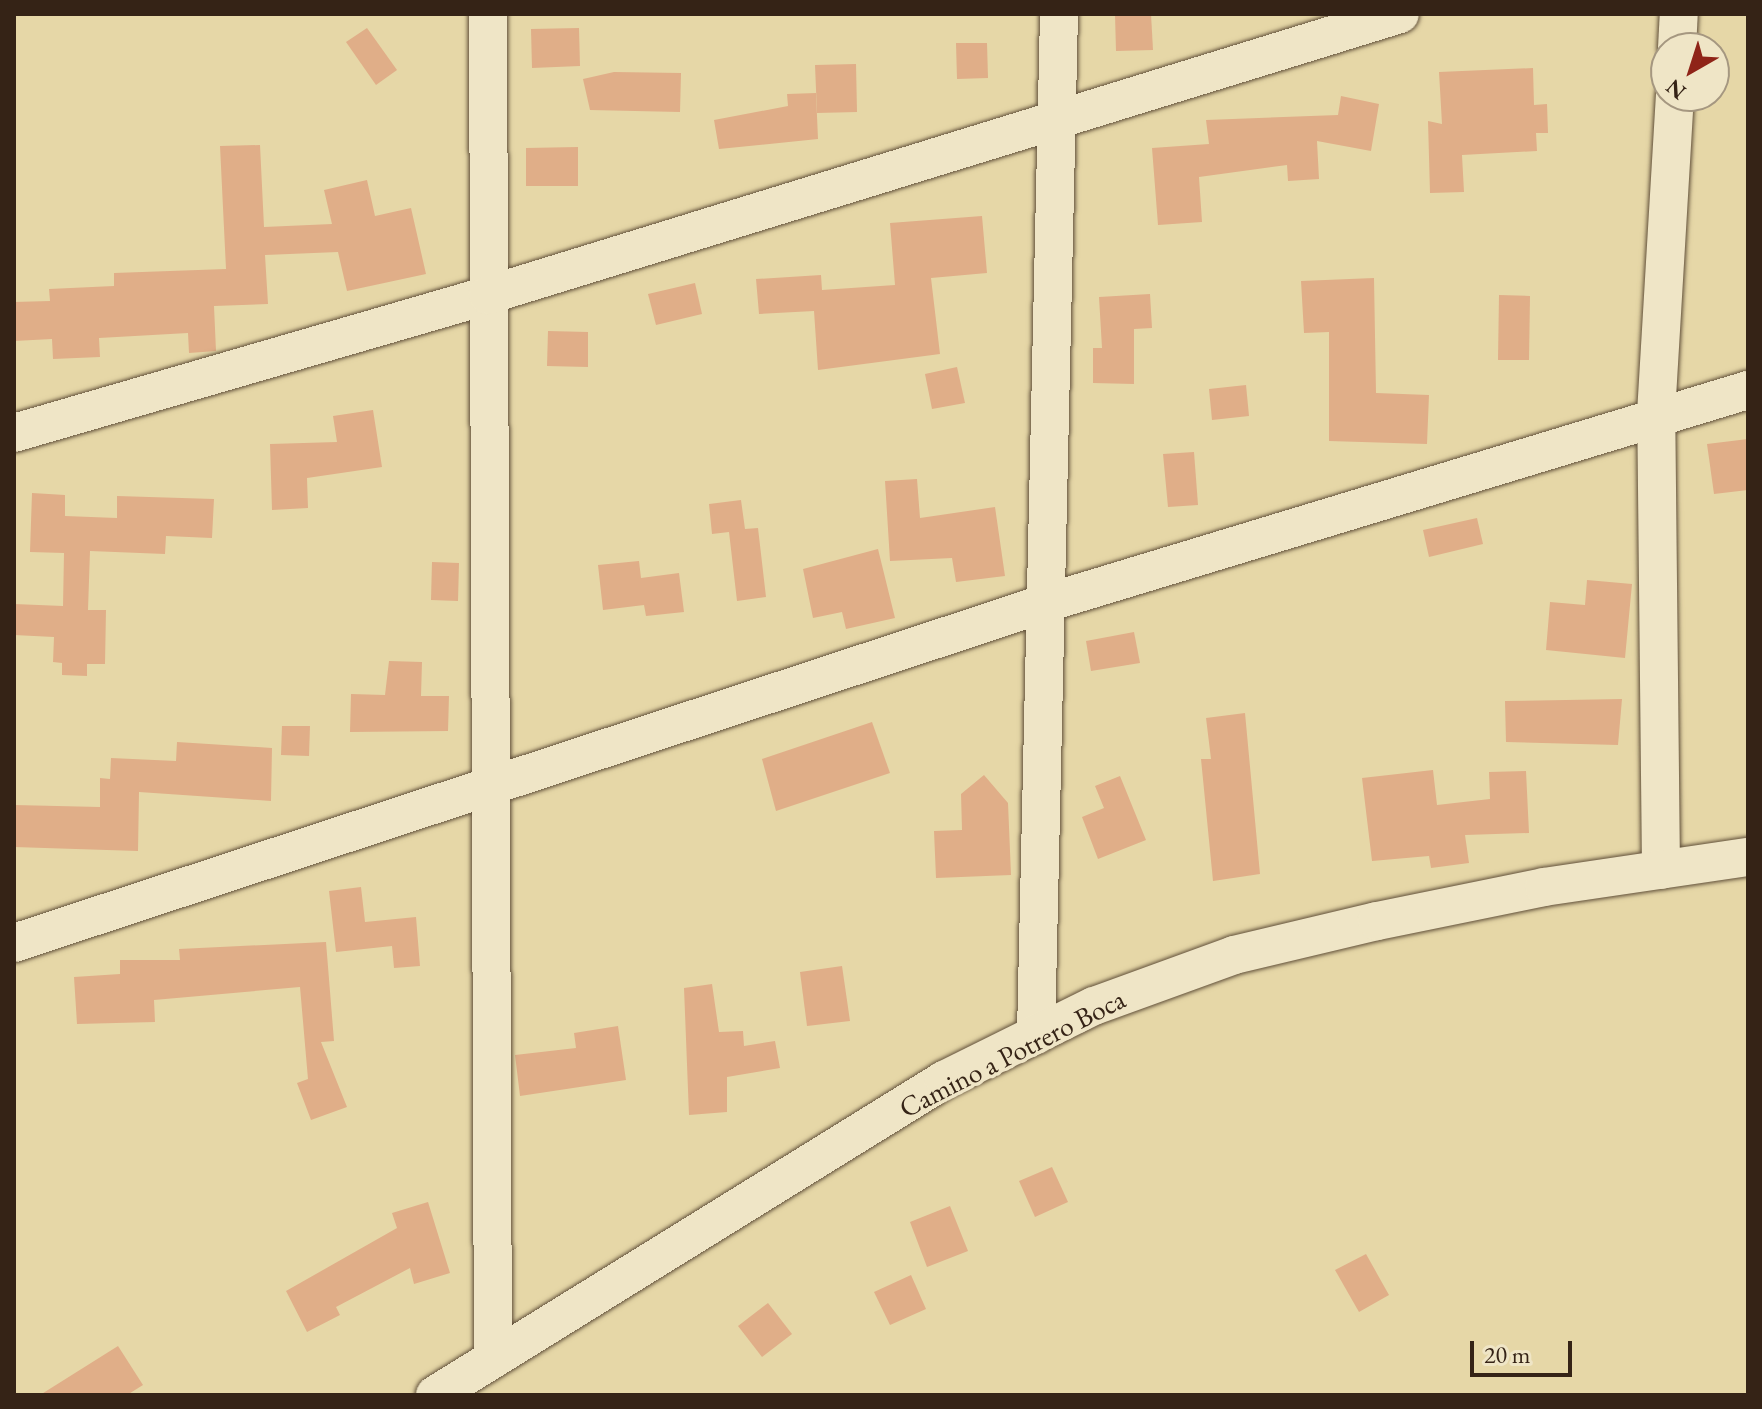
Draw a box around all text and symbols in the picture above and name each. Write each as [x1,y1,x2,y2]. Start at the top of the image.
north arrow [1650,32,1730,112]
text: N [1660,73,1692,106]
street label: Camino a Potrero Boca [893,982,1131,1124]
scale bar [1474,1325,1576,1375]
text: 20 m [1484,1339,1531,1370]

